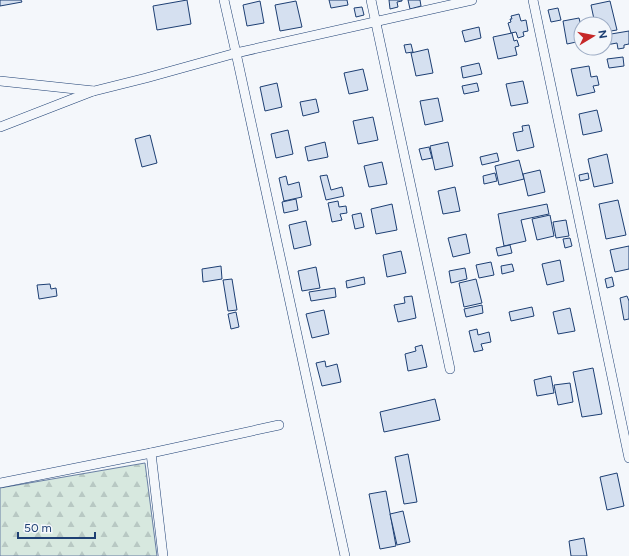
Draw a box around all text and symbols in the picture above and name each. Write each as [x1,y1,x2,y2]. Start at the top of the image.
north arrow [573,16,613,56]
text: N [595,29,609,40]
scale bar [18,514,95,540]
text: 50 m [24,521,52,535]

